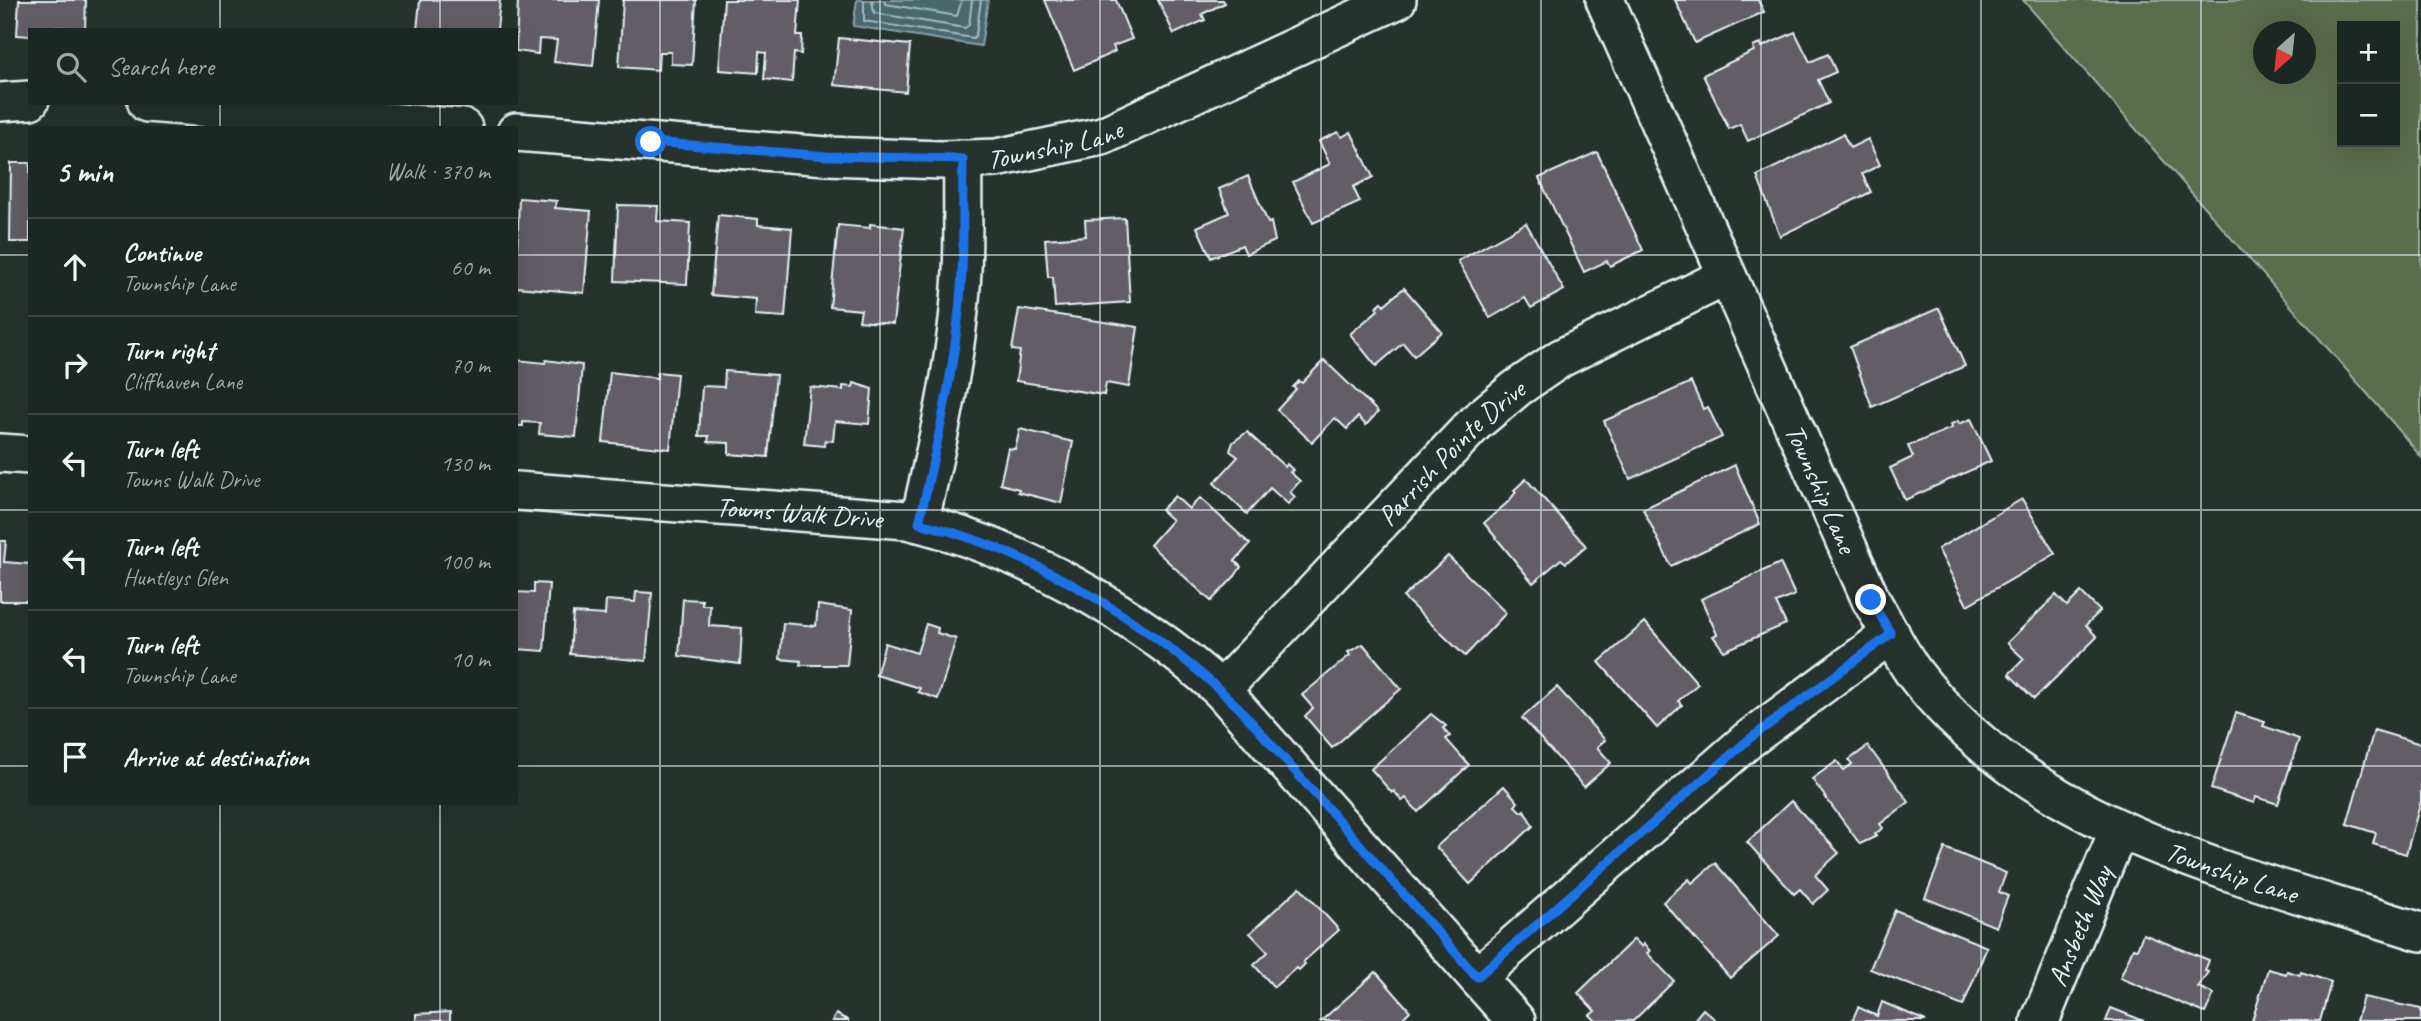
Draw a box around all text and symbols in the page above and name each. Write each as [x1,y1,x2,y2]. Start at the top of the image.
north arrow [2253,21,2316,84]
map controls [2337,21,2400,147]
button: + [2337,21,2400,84]
search box [28,28,518,105]
icon: search [52,48,90,86]
text: Search here [108,50,214,83]
button: − [2337,84,2400,147]
street label: Township Lane [987,111,1130,176]
route start [635,126,666,157]
text: 5 min [56,153,113,191]
text: Walk · 370 m [386,157,490,186]
text: Continue [123,236,201,269]
icon: ahead [56,248,94,286]
text: 60 m [451,253,490,282]
text: Township Lane [123,269,236,298]
text: Turn right [123,334,214,367]
icon: right [56,346,94,384]
text: 70 m [451,351,490,380]
text: Cliffhaven Lane [123,367,242,396]
street label: Parrish Pointe Drive [1370,370,1533,533]
street label: Township Lane [1777,419,1866,560]
text: Turn left [123,432,198,465]
icon: left [56,444,94,482]
text: 130 m [441,449,490,478]
text: Towns Walk Drive [123,465,260,494]
street label: Towns Walk Drive [715,489,885,536]
text: Turn left [123,530,198,563]
icon: left [56,542,94,580]
text: 100 m [441,547,490,576]
text: Huntleys Glen [123,563,228,592]
route end [1855,584,1886,615]
text: Turn left [123,628,198,661]
icon: left [56,640,94,678]
text: 10 m [451,645,490,674]
text: Township Lane [123,661,236,690]
icon: arrive [56,738,94,776]
text: Arrive at destination [123,741,309,774]
street label: Township Lane [2161,833,2304,912]
street label: Ansbeth Way [2039,858,2121,991]

